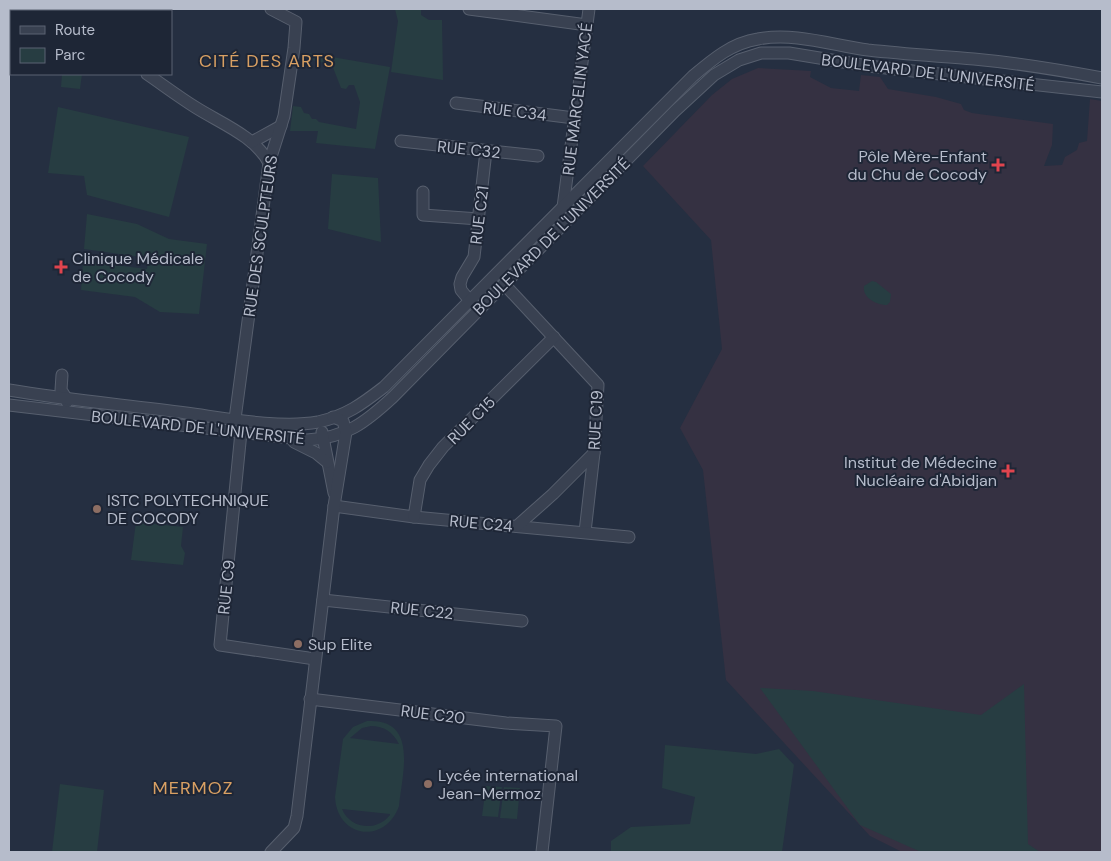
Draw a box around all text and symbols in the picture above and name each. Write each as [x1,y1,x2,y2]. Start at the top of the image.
legend [10,10,172,75]
text: Route [55,20,95,40]
street label: RUE MARCELIN YACÉ [558,22,597,177]
text: Parc [55,45,85,65]
district label: CITÉ DES ARTS [199,49,335,73]
street label: BOULEVARD DE L'UNIVERSITÉ [820,49,1036,96]
street label: RUE C34 [482,97,548,126]
street label: RUE C32 [436,136,502,163]
place label: Pôle Mère-Enfant du Chu de Cocody [848,146,987,185]
street label: BOULEVARD DE L'UNIVERSITÉ [468,153,635,320]
street label: RUE DES SCULPTEURS [239,154,282,318]
marker: Pôle Mère-Enfant du Chu de Cocody [991,158,1005,172]
street label: RUE C21 [465,185,494,246]
place label: Clinique Médicale de Cocody [72,248,203,287]
marker: Clinique Médicale de Cocody [54,260,68,274]
street label: RUE C19 [583,390,608,450]
street label: RUE C15 [443,392,500,449]
street label: BOULEVARD DE L'UNIVERSITÉ [90,406,306,449]
place label: Institut de Médecine Nucléaire d'Abidjan [844,452,997,491]
marker: Institut de Médecine Nucléaire d'Abidjan [1001,464,1015,478]
place label: ISTC POLYTECHNIQUE DE COCODY [107,490,269,529]
marker: ISTC POLYTECHNIQUE DE COCODY [91,503,103,515]
street label: RUE C24 [448,510,514,537]
street label: RUE C9 [213,559,240,615]
street label: RUE C22 [389,597,454,624]
place label: Sup Elite [308,634,372,655]
marker: Sup Elite [292,638,304,650]
street label: RUE C20 [400,700,466,729]
place label: Lycée international Jean-Mermoz [438,765,578,804]
district label: MERMOZ [153,776,233,800]
marker: Lycée international Jean-Mermoz [422,778,434,790]

